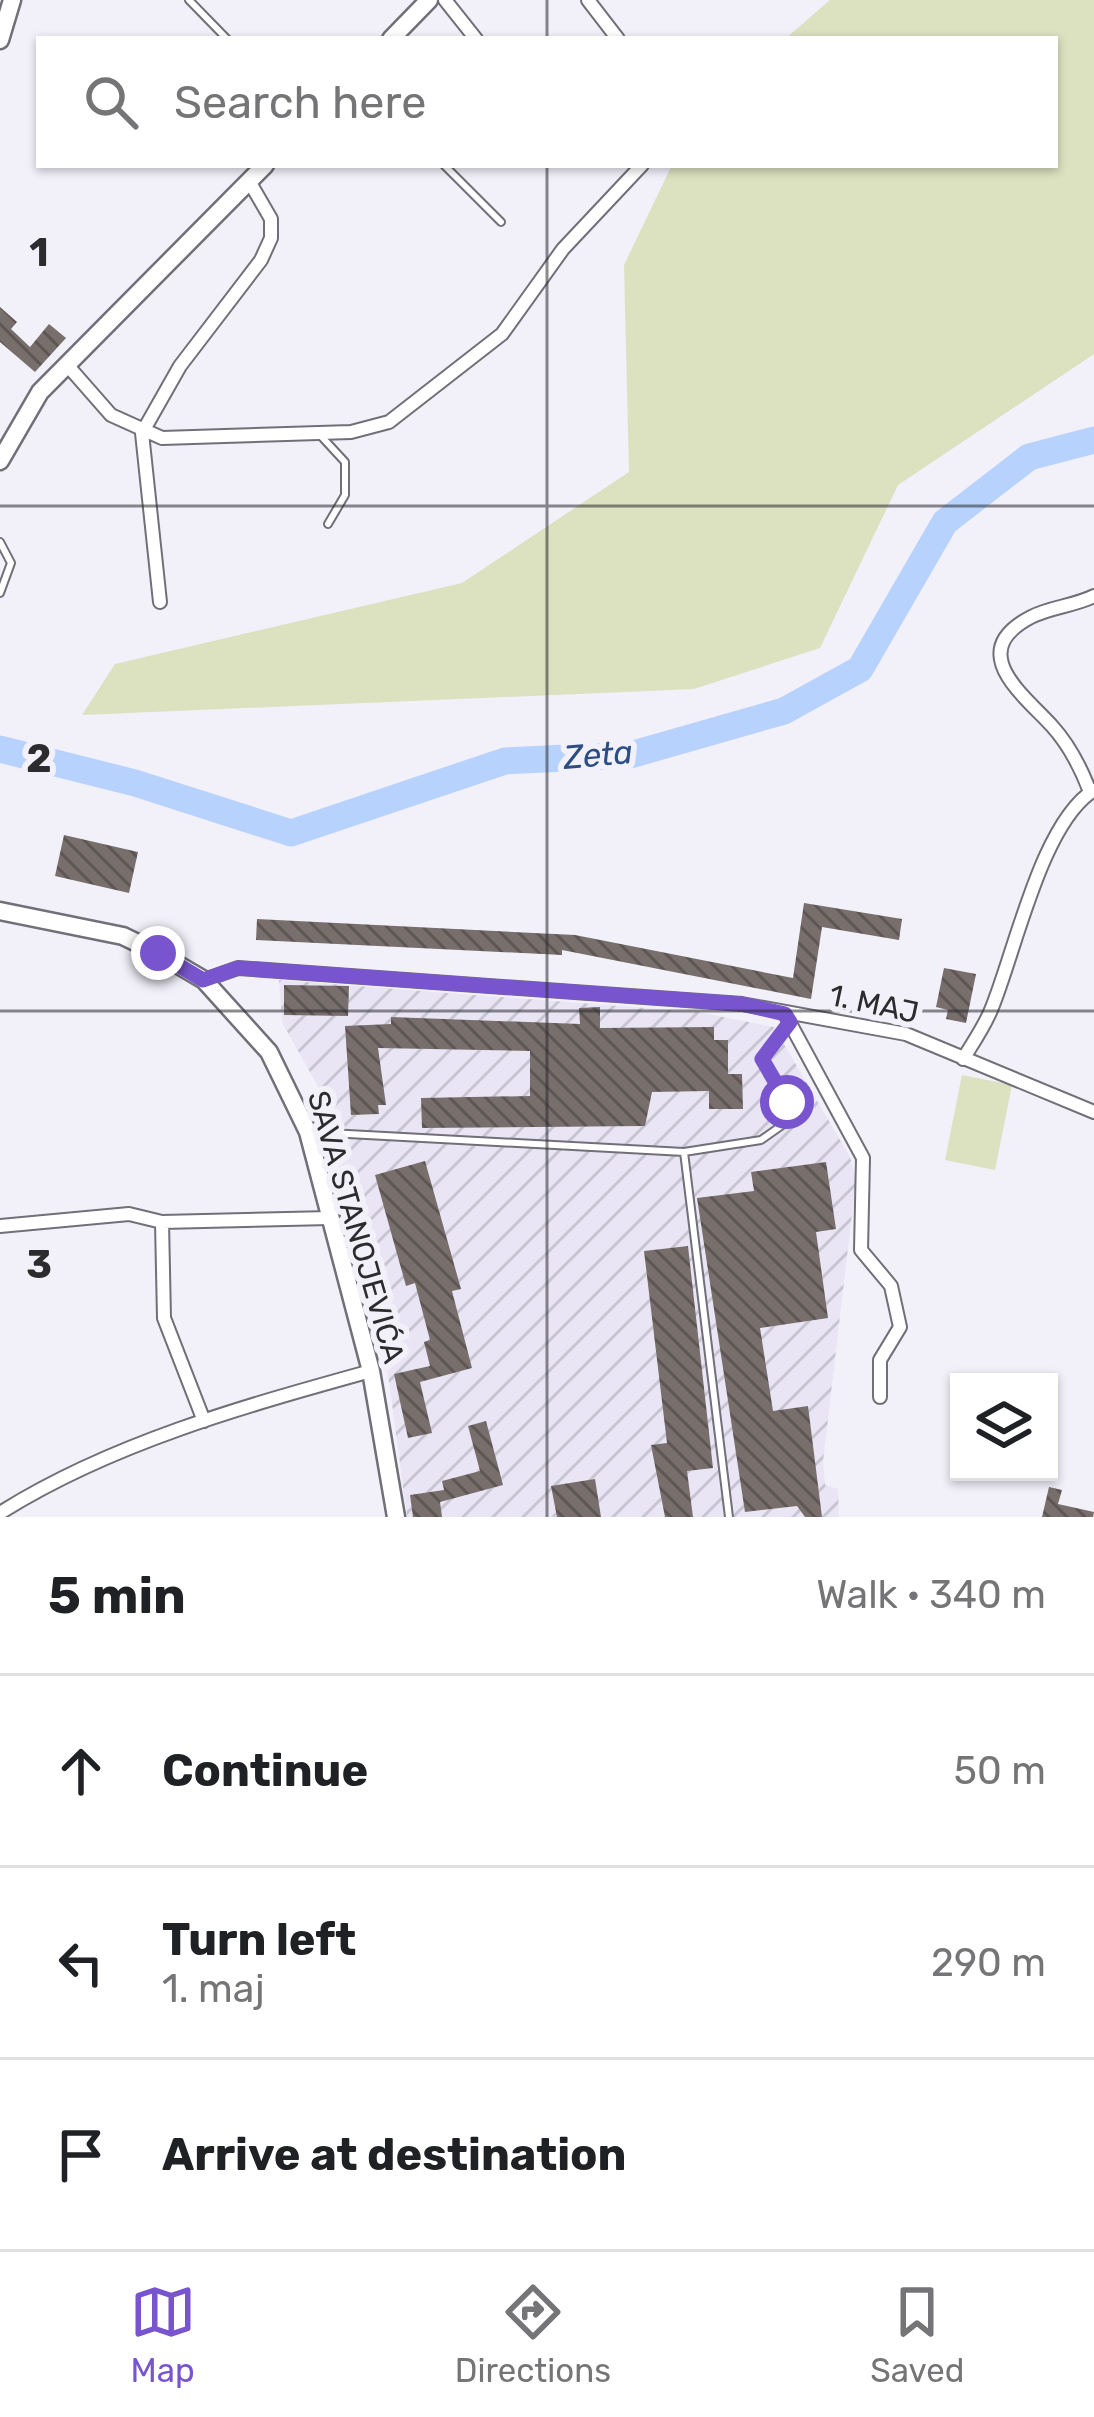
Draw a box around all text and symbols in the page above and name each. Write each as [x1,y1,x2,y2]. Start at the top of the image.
search box [36,36,1058,168]
icon: search [78,69,144,135]
text: Search here [174,76,426,129]
text: 1 [29,230,49,276]
water label: Zeta [561,732,634,777]
text: 2 [26,736,52,782]
route end [131,926,185,980]
street label: 1. MAJ [826,977,922,1031]
route start [760,1075,814,1129]
street label: SAVA STANOJEVIĆA [300,1087,412,1367]
text: 3 [26,1242,52,1288]
map controls [950,1373,1058,1481]
button: layers [950,1373,1058,1481]
text: 5 min [48,1565,186,1626]
text: Walk · 340 m [816,1572,1046,1618]
icon: ahead [48,1738,114,1804]
text: Continue [162,1744,368,1797]
text: 50 m [954,1748,1046,1794]
text: Turn left [162,1913,356,1966]
icon: left [48,1930,114,1996]
text: 290 m [931,1940,1046,1986]
text: 1. maj [162,1966,265,2012]
icon: arrive [48,2122,114,2188]
text: Arrive at destination [162,2128,627,2181]
tab: Map [130,2279,196,2390]
tab: Directions [455,2279,611,2390]
tab: Saved [870,2279,964,2390]

